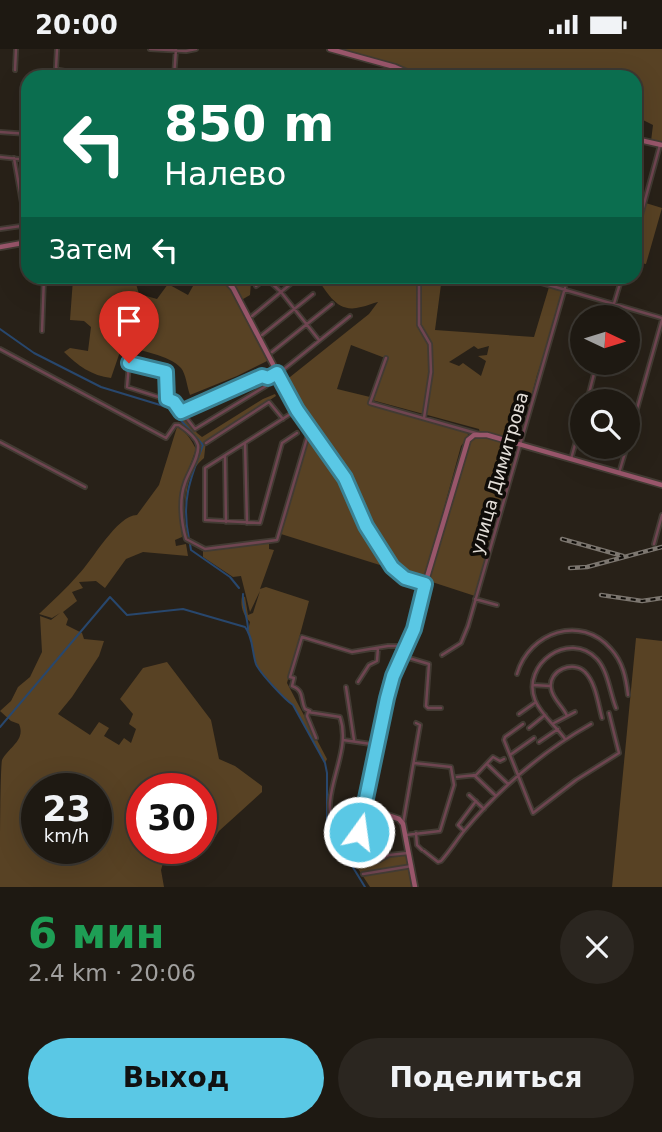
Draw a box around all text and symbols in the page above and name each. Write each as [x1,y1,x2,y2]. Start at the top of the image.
text: 20:00 [35,10,118,40]
text: 850 m [164,96,334,153]
icon: left [49,98,140,189]
text: Налево [164,155,286,193]
icon: left [146,231,184,269]
text: Затем [49,235,132,265]
pin [99,291,159,363]
icon: arrive [110,302,148,340]
north arrow [570,305,640,375]
map controls [570,305,640,459]
street label: улица Димитрова [466,389,532,557]
button: search [570,389,640,459]
speed limit sign: 30 [126,773,217,864]
text: 23 [42,789,91,829]
position arrow [322,795,396,869]
text: km/h [44,825,89,846]
text: 6 мин [28,909,165,958]
button: close [560,910,634,984]
text: 2.4 km · 20:06 [28,960,196,986]
button: Выход [28,1038,324,1118]
button: Поделиться [338,1038,634,1118]

